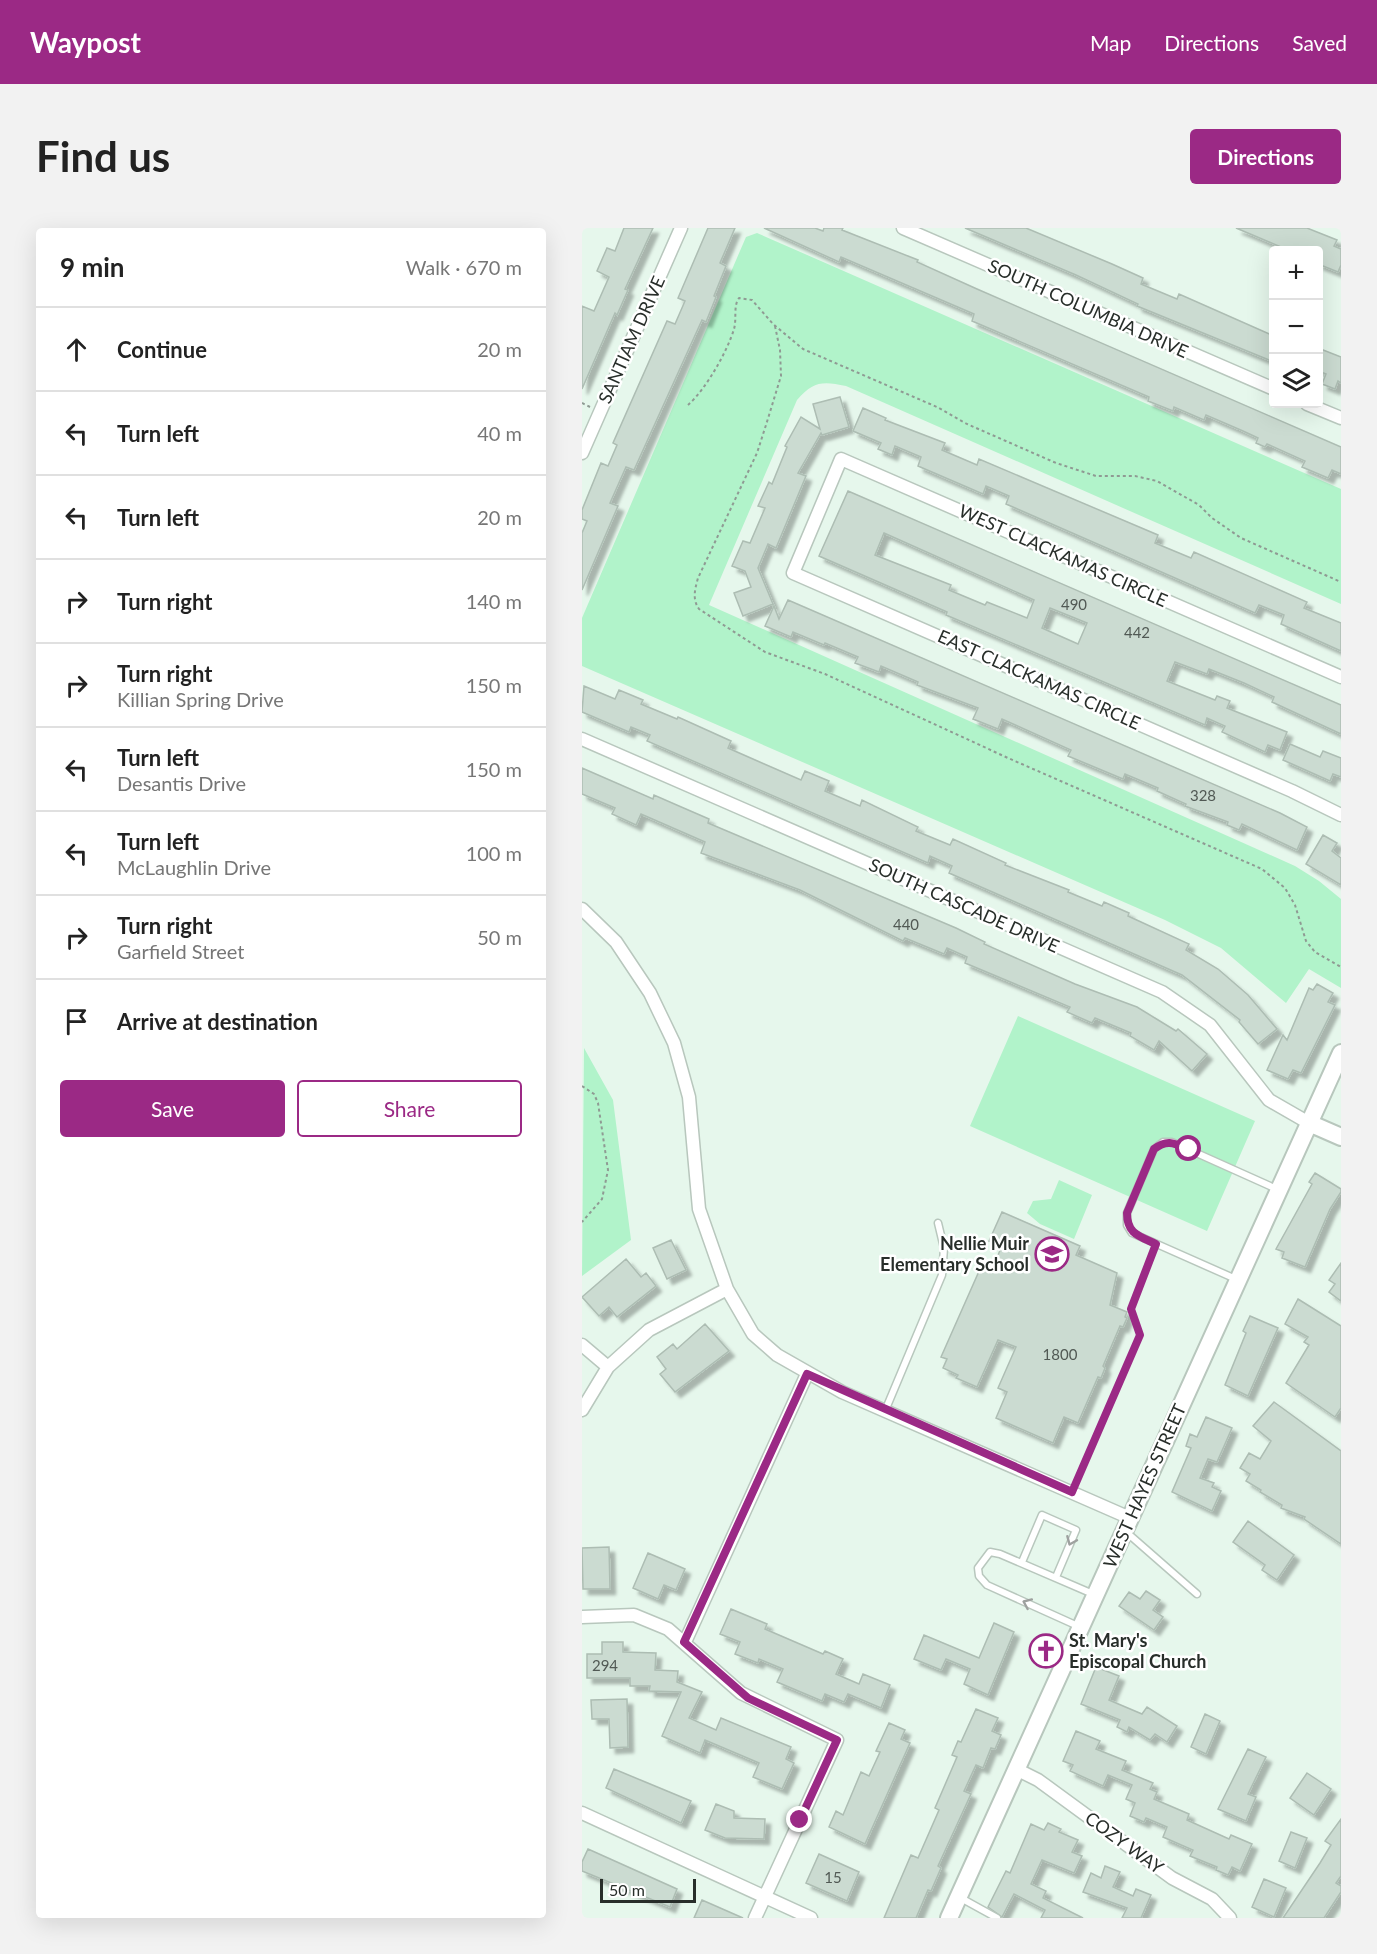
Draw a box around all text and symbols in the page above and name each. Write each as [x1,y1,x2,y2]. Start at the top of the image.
text: Waypost [30,25,141,59]
text: Map [1090,30,1131,55]
text: Directions [1164,30,1259,55]
text: Saved [1292,30,1347,55]
button: Directions [1190,129,1341,184]
text: Find us [36,131,170,181]
map controls [1269,246,1323,408]
button: + [1269,246,1323,300]
text: 9 min [60,251,124,283]
street label: SOUTH COLUMBIA DRIVE [985,254,1192,362]
text: Walk · 670 m [406,255,522,279]
street label: SANTIAM DRIVE [593,272,669,407]
button: − [1269,300,1323,354]
icon: ahead [60,333,93,366]
text: Continue [117,336,207,363]
text: 20 m [477,337,522,361]
button: layers [1269,354,1323,408]
icon: left [60,417,93,450]
text: Turn left [117,420,199,447]
text: 40 m [477,421,522,445]
street label: WEST CLACKAMAS CIRCLE [956,499,1171,611]
icon: left [60,501,93,534]
text: Turn left [117,504,199,531]
text: 20 m [477,505,522,529]
icon: right [60,585,93,618]
text: Turn right [117,588,212,615]
text: 140 m [466,589,522,613]
house number: 490 [1061,595,1087,613]
house number: 442 [1124,623,1150,641]
street label: EAST CLACKAMAS CIRCLE [935,624,1144,734]
text: Turn right [117,660,212,687]
icon: right [60,669,93,702]
text: 150 m [466,673,522,697]
text: Killian Spring Drive [117,687,284,711]
text: Turn left [117,744,199,771]
icon: left [60,753,93,786]
text: 150 m [466,757,522,781]
text: Desantis Drive [117,771,246,795]
house number: 328 [1190,786,1216,804]
text: Turn left [117,828,199,855]
icon: left [60,837,93,870]
text: 100 m [466,841,522,865]
street label: SOUTH CASCADE DRIVE [866,853,1063,957]
text: McLaughlin Drive [117,855,271,879]
text: Turn right [117,912,212,939]
house number: 440 [893,915,919,933]
icon: right [60,921,93,954]
text: 50 m [477,925,522,949]
text: Garfield Street [117,939,244,963]
icon: arrive [60,1005,93,1038]
text: Arrive at destination [117,1008,318,1035]
button: Save [60,1080,285,1137]
button: Share [297,1080,522,1137]
route start [1175,1135,1201,1161]
place label: Nellie Muir Elementary School [880,1232,1029,1275]
school or university icon: Nellie Muir Elementary School [1034,1236,1070,1272]
house number: 1800 [1043,1345,1078,1363]
street label: WEST HAYES STREET [1098,1400,1190,1571]
one-way arrow [1066,1535,1078,1546]
one-way arrow [1022,1599,1033,1611]
place label: St. Mary's Episcopal Church [1069,1629,1206,1672]
church icon: St. Mary's Episcopal Church [1028,1633,1064,1669]
house number: 294 [592,1656,618,1674]
route end [786,1806,812,1832]
street label: COZY WAY [1081,1806,1169,1878]
house number: 15 [824,1868,842,1886]
scale bar [600,1876,696,1904]
text: 50 m [609,1880,645,1899]

